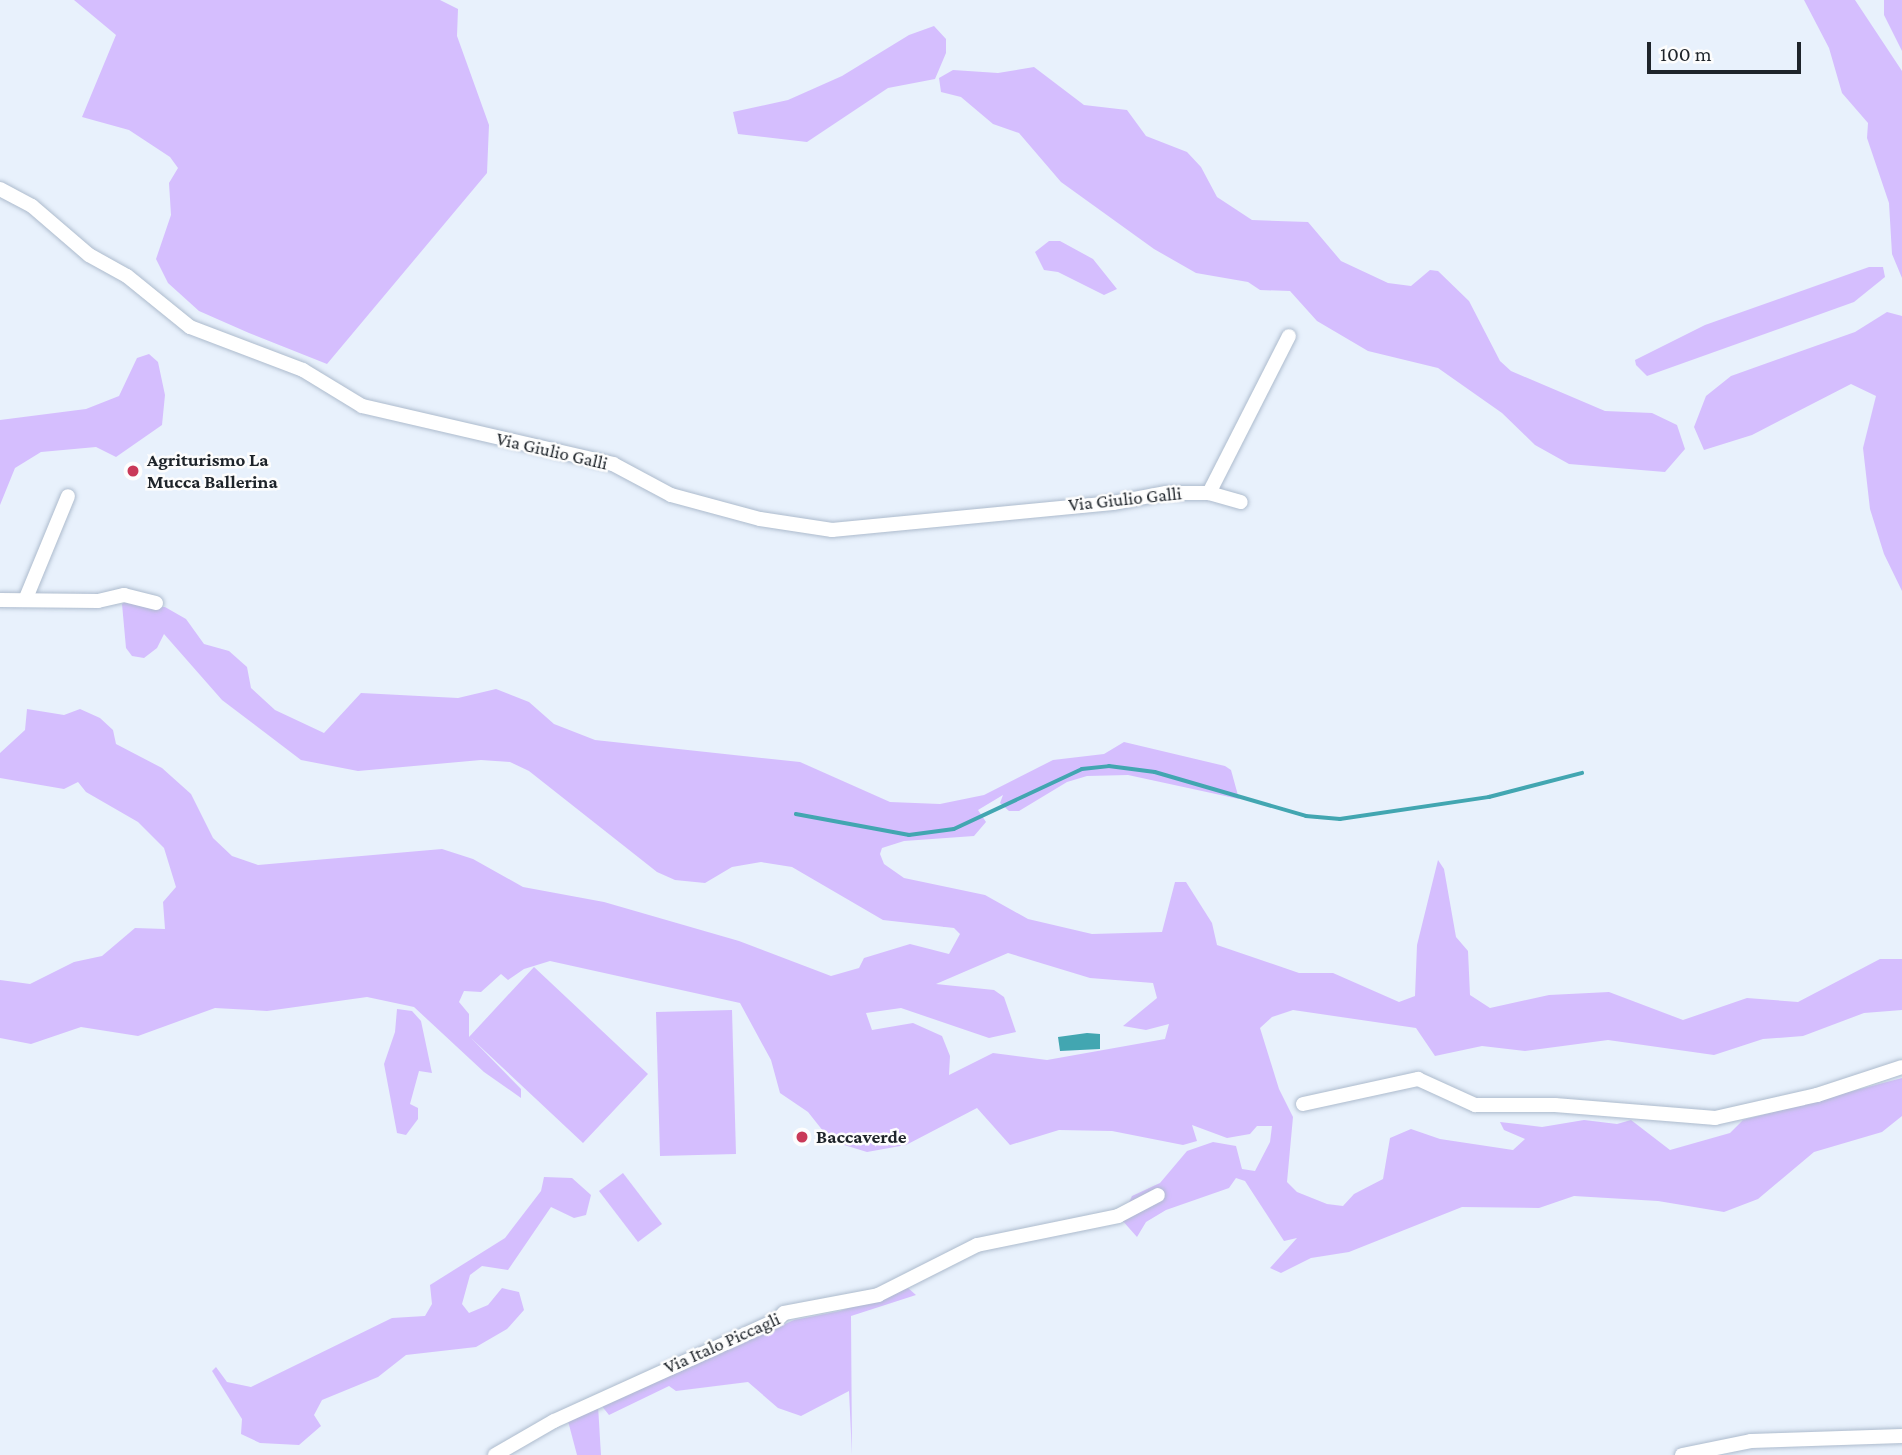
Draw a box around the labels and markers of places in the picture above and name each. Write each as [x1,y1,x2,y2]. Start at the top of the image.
place label: Agriturismo La Mucca Ballerina [147,449,278,493]
marker: Agriturismo La Mucca Ballerina [125,463,141,479]
place label: Baccaverde [816,1126,907,1148]
marker: Baccaverde [794,1129,810,1145]

